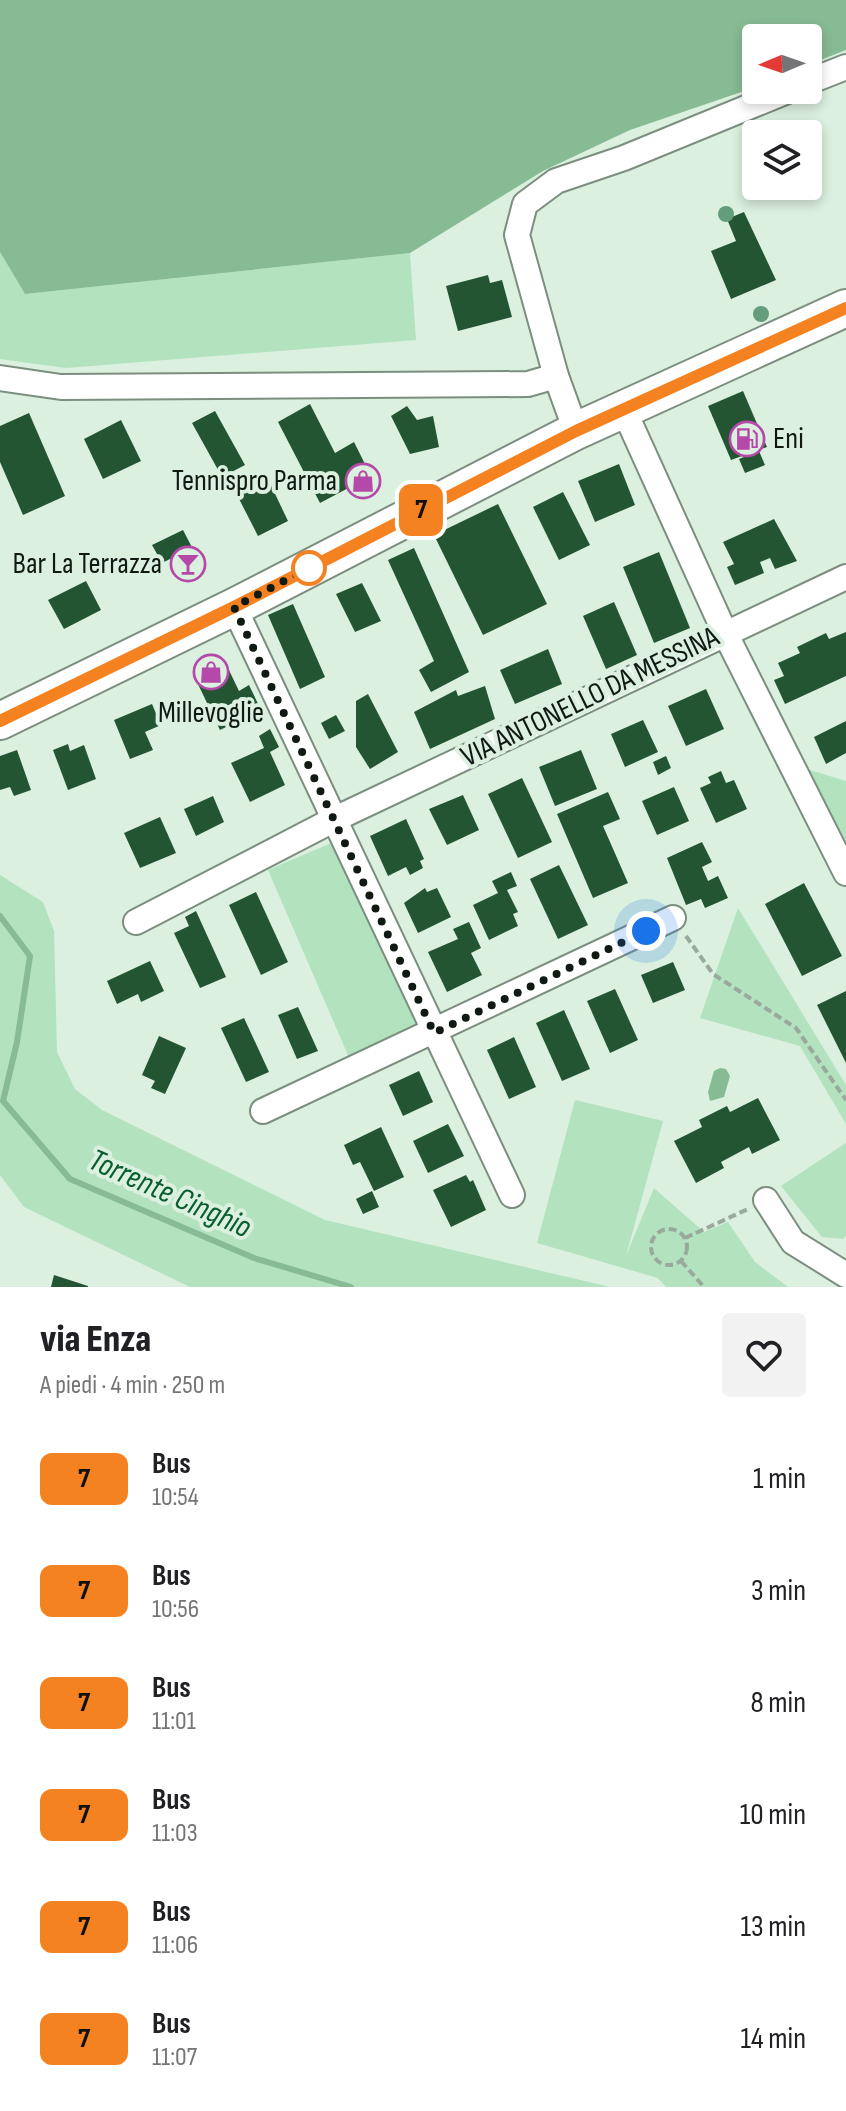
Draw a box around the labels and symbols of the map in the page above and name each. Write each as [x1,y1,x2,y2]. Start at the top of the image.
north arrow [742,24,822,104]
fuel station icon: Eni [728,420,766,458]
place label: Eni [773,421,804,457]
shop icon: Tennispro Parma [344,462,382,500]
place label: Tennispro Parma [172,463,337,499]
line badge: 7 [395,484,447,536]
bar icon: Bar La Terrazza [169,545,207,583]
place label: Bar La Terrazza [13,546,162,582]
unlabelled marker [292,551,326,585]
street label: VIA ANTONELLO DA MESSINA [455,619,725,775]
shop icon: Millevoglie [192,653,230,691]
place label: Millevoglie [158,695,264,731]
your location [626,911,666,951]
water label: Torrente Cinghio [83,1141,257,1247]

